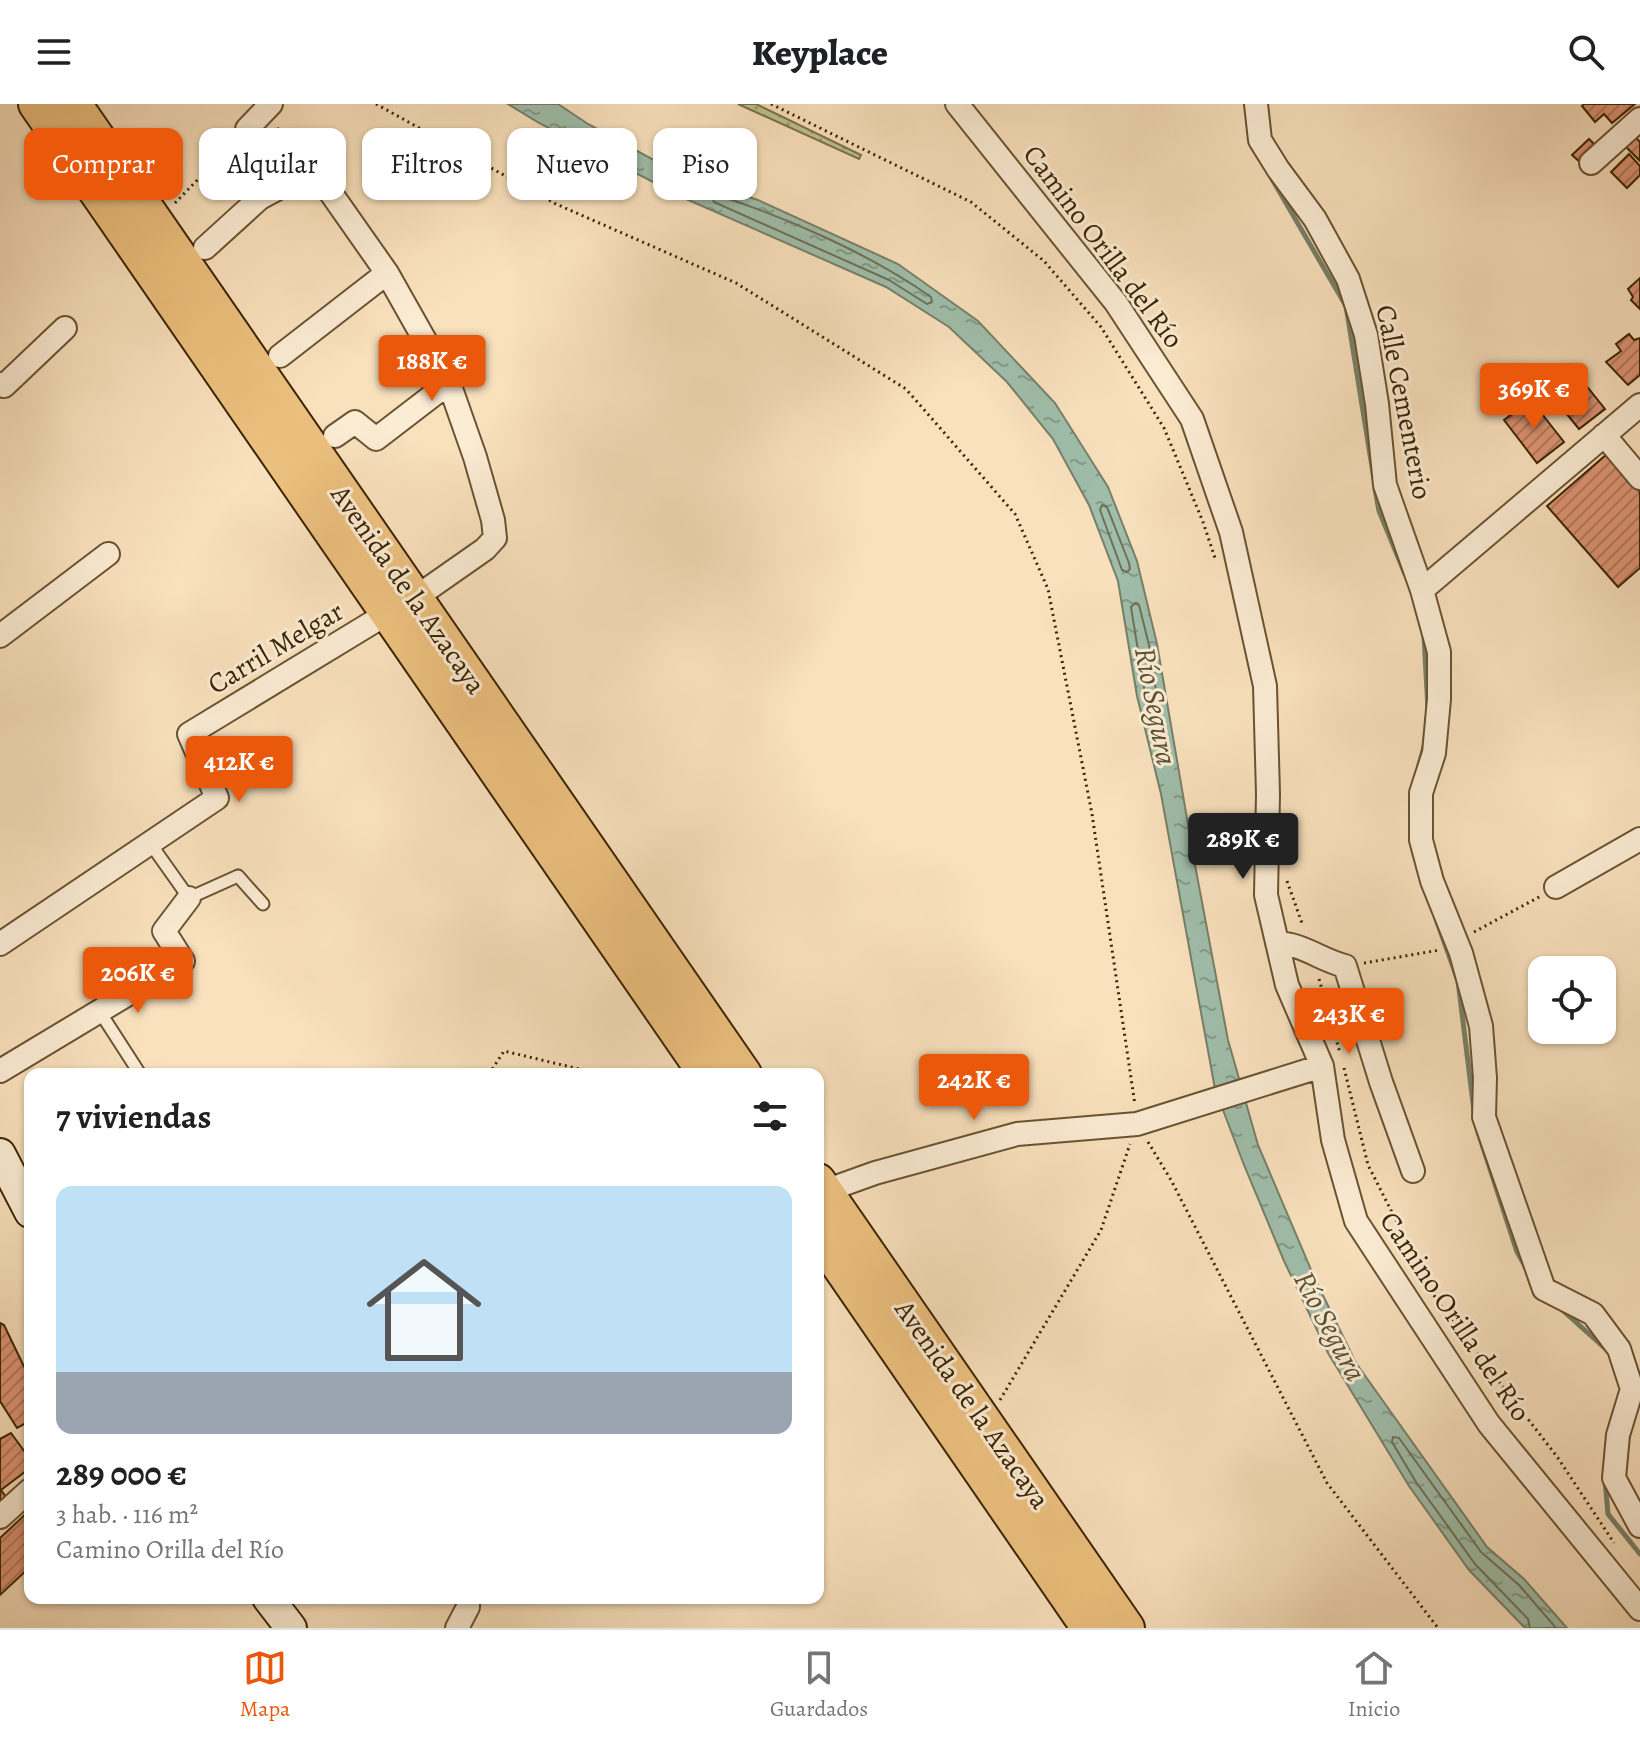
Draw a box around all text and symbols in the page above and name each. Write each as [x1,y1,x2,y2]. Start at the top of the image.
text: Keyplace [752,28,888,77]
icon: menu [32,30,76,74]
icon: search [1564,30,1608,74]
chip: Comprar [24,128,183,200]
chip: Alquilar [199,128,346,200]
chip: Filtros [362,128,491,200]
chip: Nuevo [507,128,637,200]
chip: Piso [653,128,757,200]
street label: Camino Orilla del Río [1014,137,1192,356]
street label: Calle Cementerio [1367,302,1441,503]
pin: 188K € [367,335,497,403]
text: 188K € [397,343,467,378]
pin: 369K € [1469,363,1599,431]
text: 369K € [1498,371,1570,406]
street label: Avenida de la Azacaya [321,477,495,702]
street label: Carril Melgar [200,592,351,703]
water label: Río Segura [1125,644,1187,769]
pin: 412K € [174,736,304,804]
text: 412K € [204,744,274,779]
pin: 289K € [1178,813,1308,881]
text: 289K € [1206,821,1280,856]
pin: 206K € [73,947,203,1015]
text: 206K € [101,955,175,990]
map controls [1528,956,1616,1044]
button: locate [1528,956,1616,1044]
pin: 243K € [1284,988,1414,1056]
text: 243K € [1313,996,1385,1031]
pin: 242K € [909,1054,1039,1122]
text: 242K € [937,1062,1011,1097]
text: 7 viviendas [56,1093,211,1140]
icon: filters [748,1094,792,1138]
street label: Camino Orilla del Río [1371,1204,1540,1429]
icon: home [352,1238,496,1382]
water label: Río Segura [1284,1264,1376,1388]
street label: Avenida de la Azacaya [885,1292,1059,1517]
text: 289 000 € [56,1450,187,1497]
text: 3 hab. · 116 m² [56,1497,198,1532]
text: Camino Orilla del Río [56,1532,284,1567]
tab: Mapa [240,1646,290,1724]
tab: Guardados [770,1646,868,1724]
tab: Inicio [1348,1646,1400,1724]

